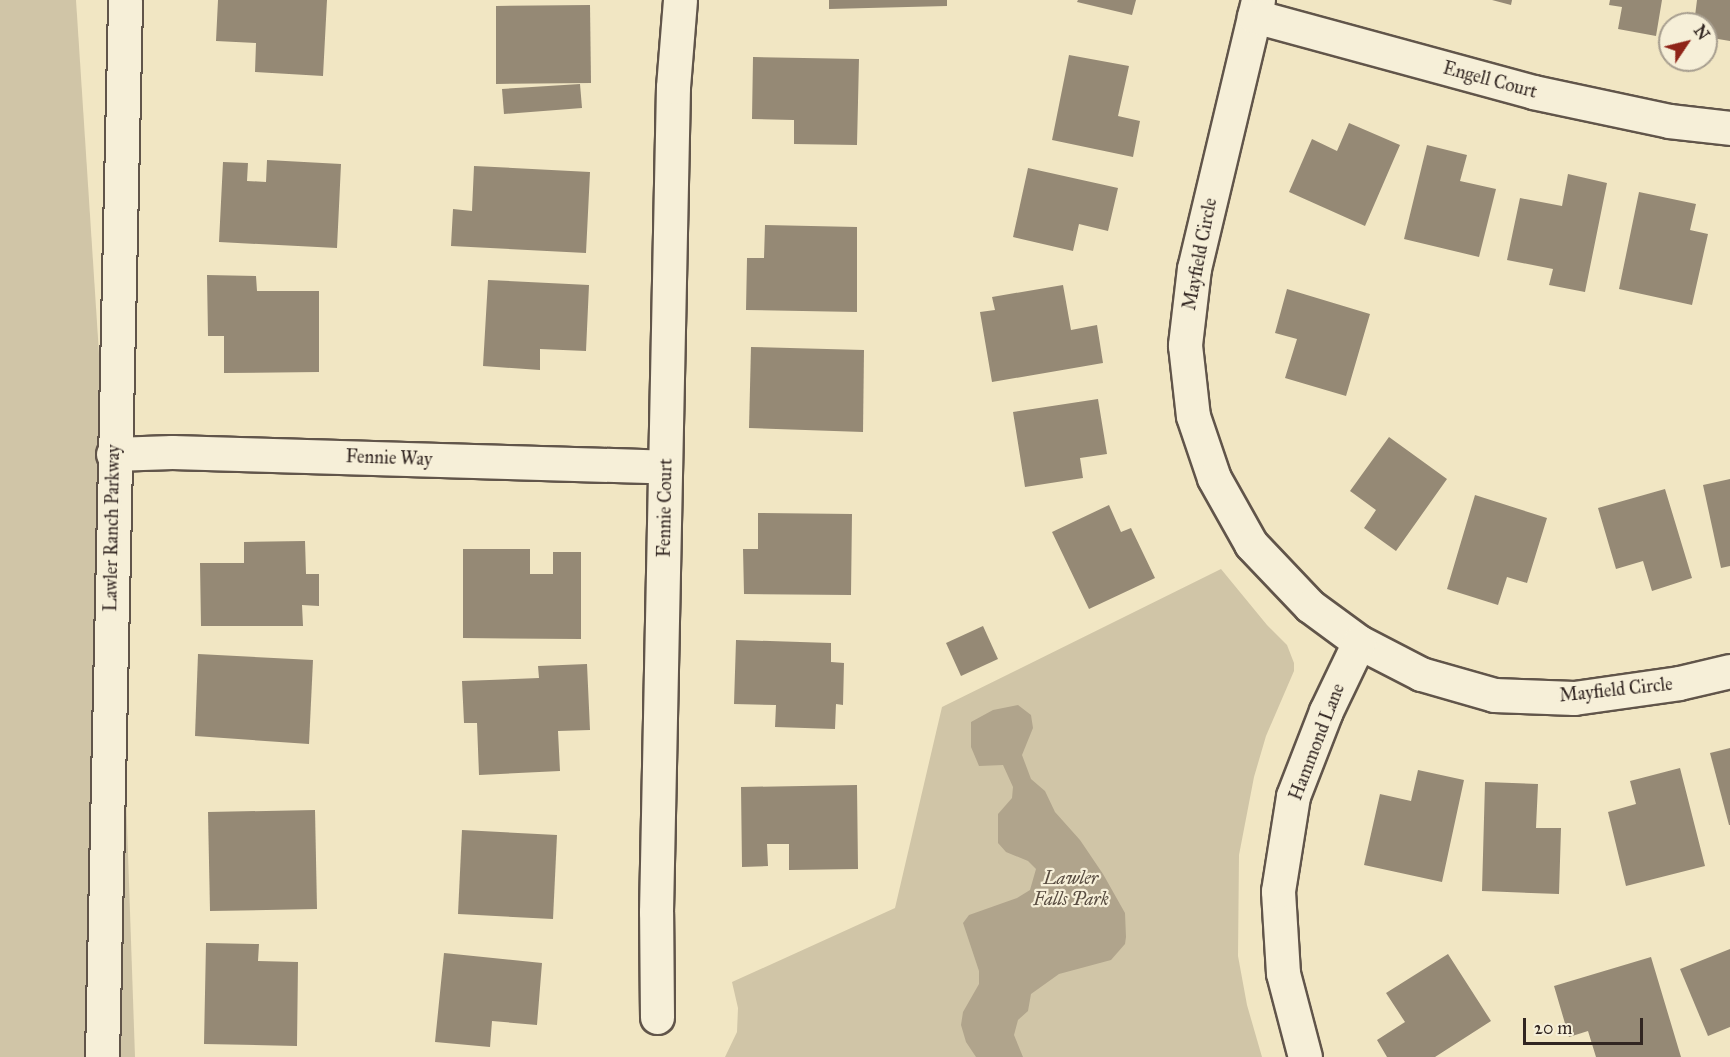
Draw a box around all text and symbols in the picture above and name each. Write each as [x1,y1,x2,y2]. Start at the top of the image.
north arrow [1658,12,1718,72]
text: N [1690,22,1713,44]
street label: Engell Court [1441,57,1539,103]
street label: Mayfield Circle [1179,196,1221,312]
street label: Lawler Ranch Parkway [100,444,124,612]
street label: Fennie Way [345,446,433,470]
street label: Fennie Court [653,458,677,558]
street label: Mayfield Circle [1558,673,1674,707]
street label: Hammond Lane [1285,681,1349,803]
park label: Lawler Falls Park [1033,868,1109,910]
scale bar [1526,1006,1646,1044]
text: 20 m [1534,1017,1572,1039]

